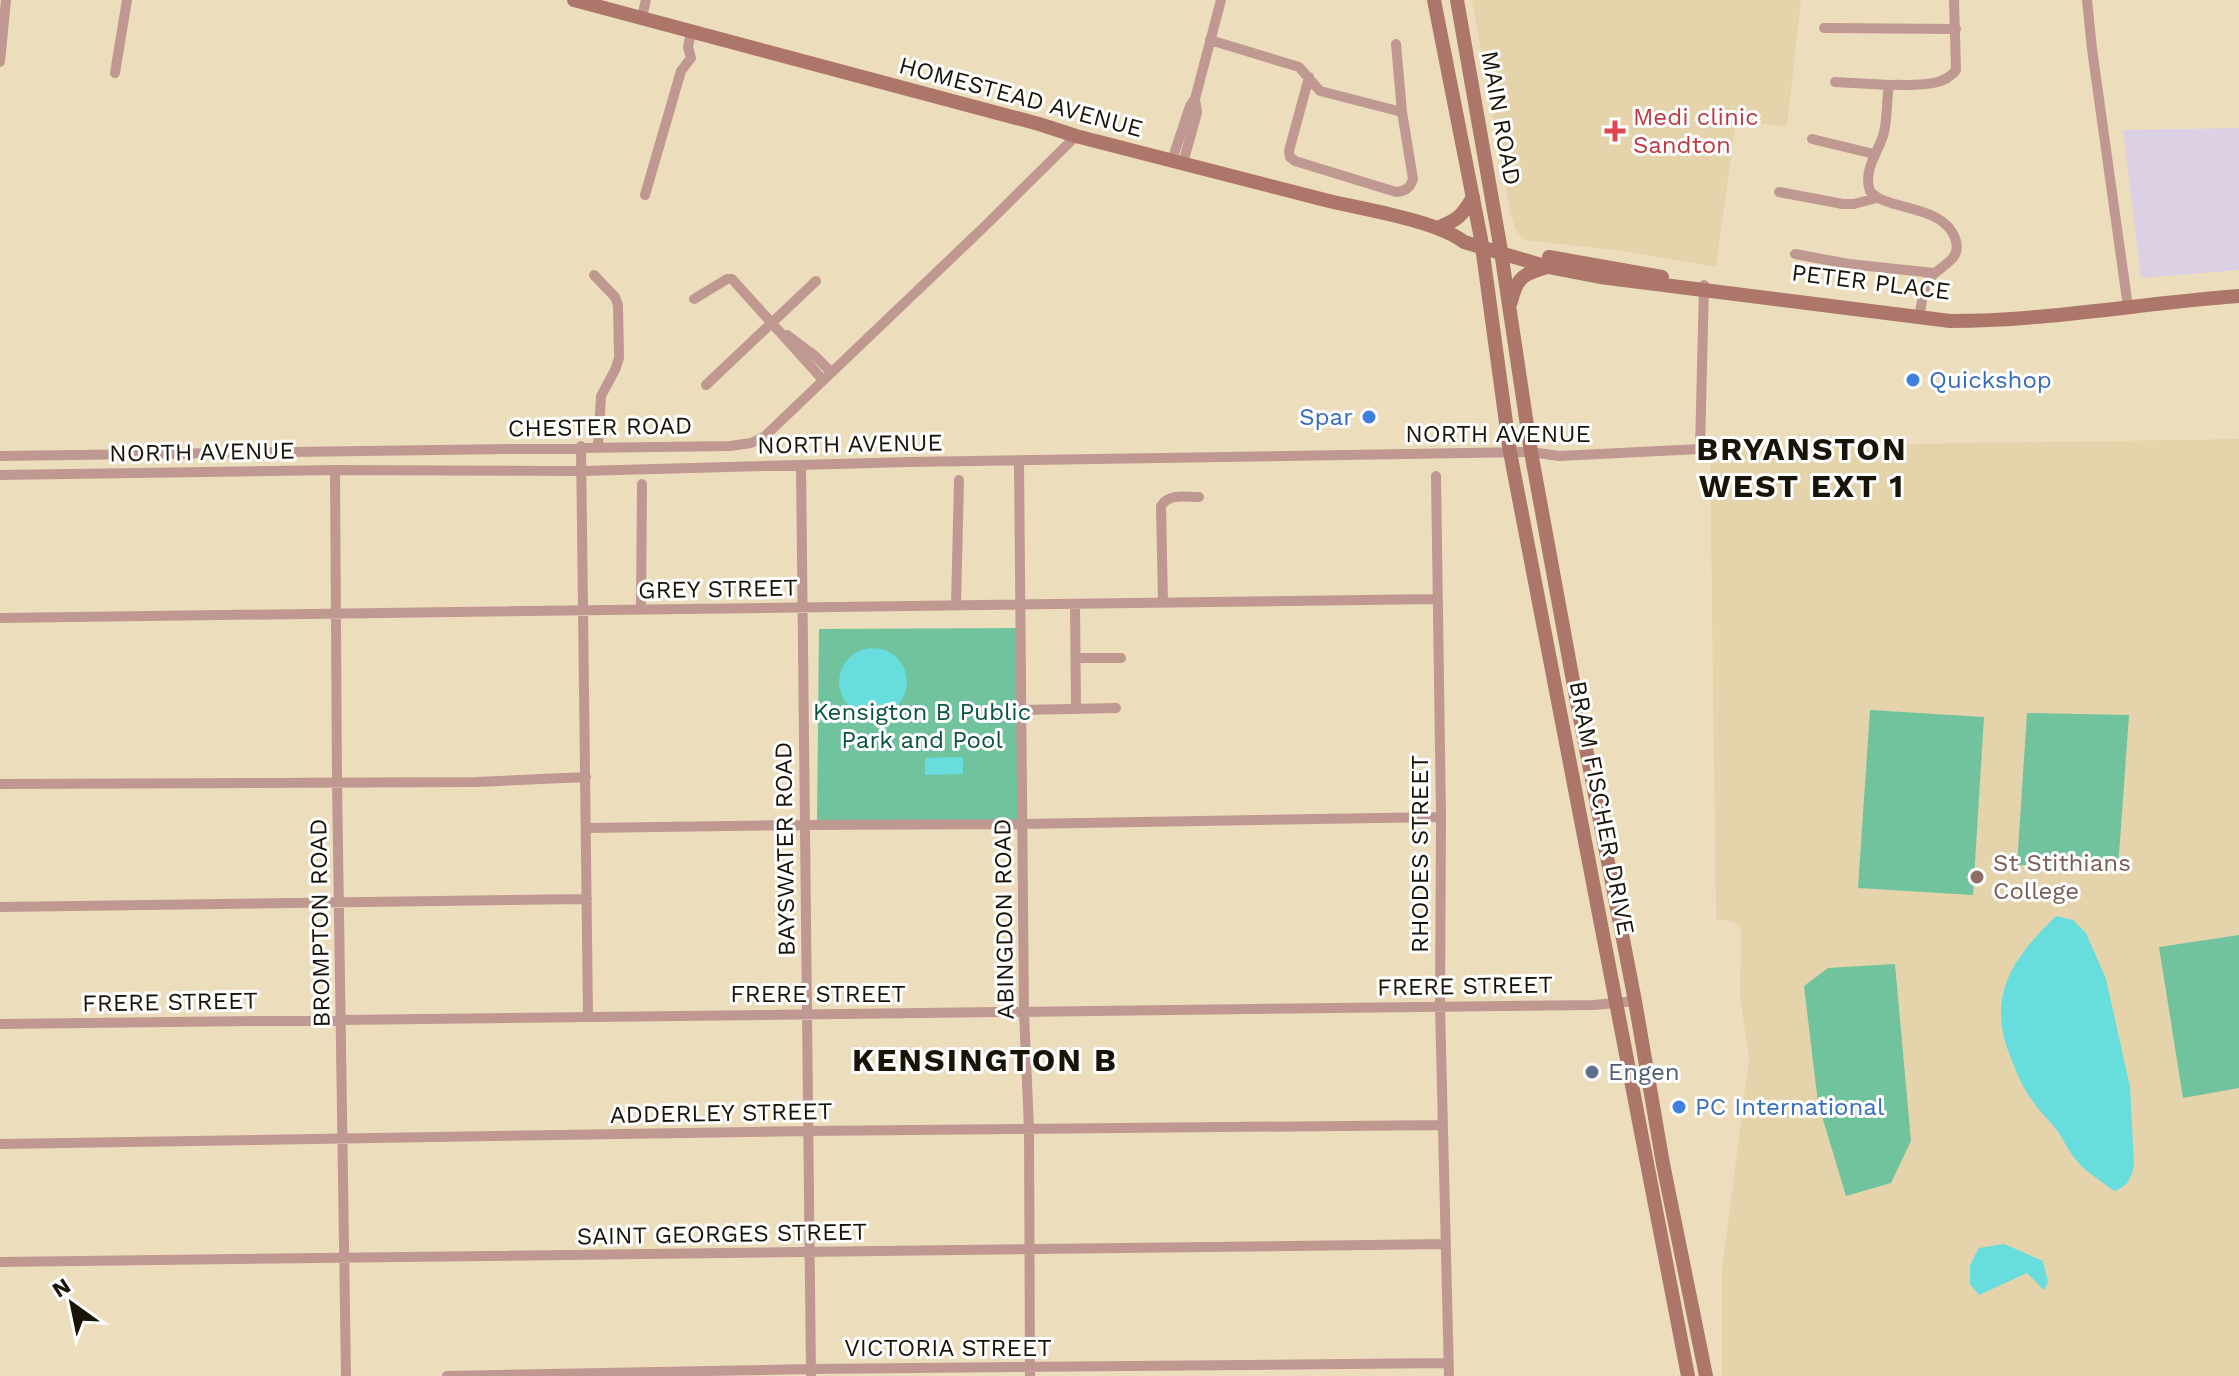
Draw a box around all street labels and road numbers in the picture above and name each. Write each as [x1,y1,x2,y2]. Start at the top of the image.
street label: MAIN ROAD [1475,49,1527,187]
street label: HOMESTEAD AVENUE [896,51,1146,143]
street label: PETER PLACE [1790,258,1952,306]
street label: CHESTER ROAD [508,411,692,443]
street label: NORTH AVENUE [1405,420,1591,448]
street label: NORTH AVENUE [757,428,943,460]
street label: NORTH AVENUE [109,436,295,468]
street label: GREY STREET [638,574,798,604]
street label: BRAM FISCHER DRIVE [1564,679,1640,937]
street label: BAYSWATER ROAD [769,742,801,956]
street label: RHODES STREET [1406,755,1434,953]
street label: BROMPTON ROAD [304,818,336,1028]
street label: ABINGDON ROAD [988,818,1020,1020]
street label: FRERE STREET [1377,970,1553,1002]
street label: FRERE STREET [730,980,906,1008]
street label: FRERE STREET [82,986,258,1018]
street label: ADDERLEY STREET [610,1097,832,1129]
street label: SAINT GEORGES STREET [577,1217,867,1251]
street label: VICTORIA STREET [844,1334,1052,1362]

